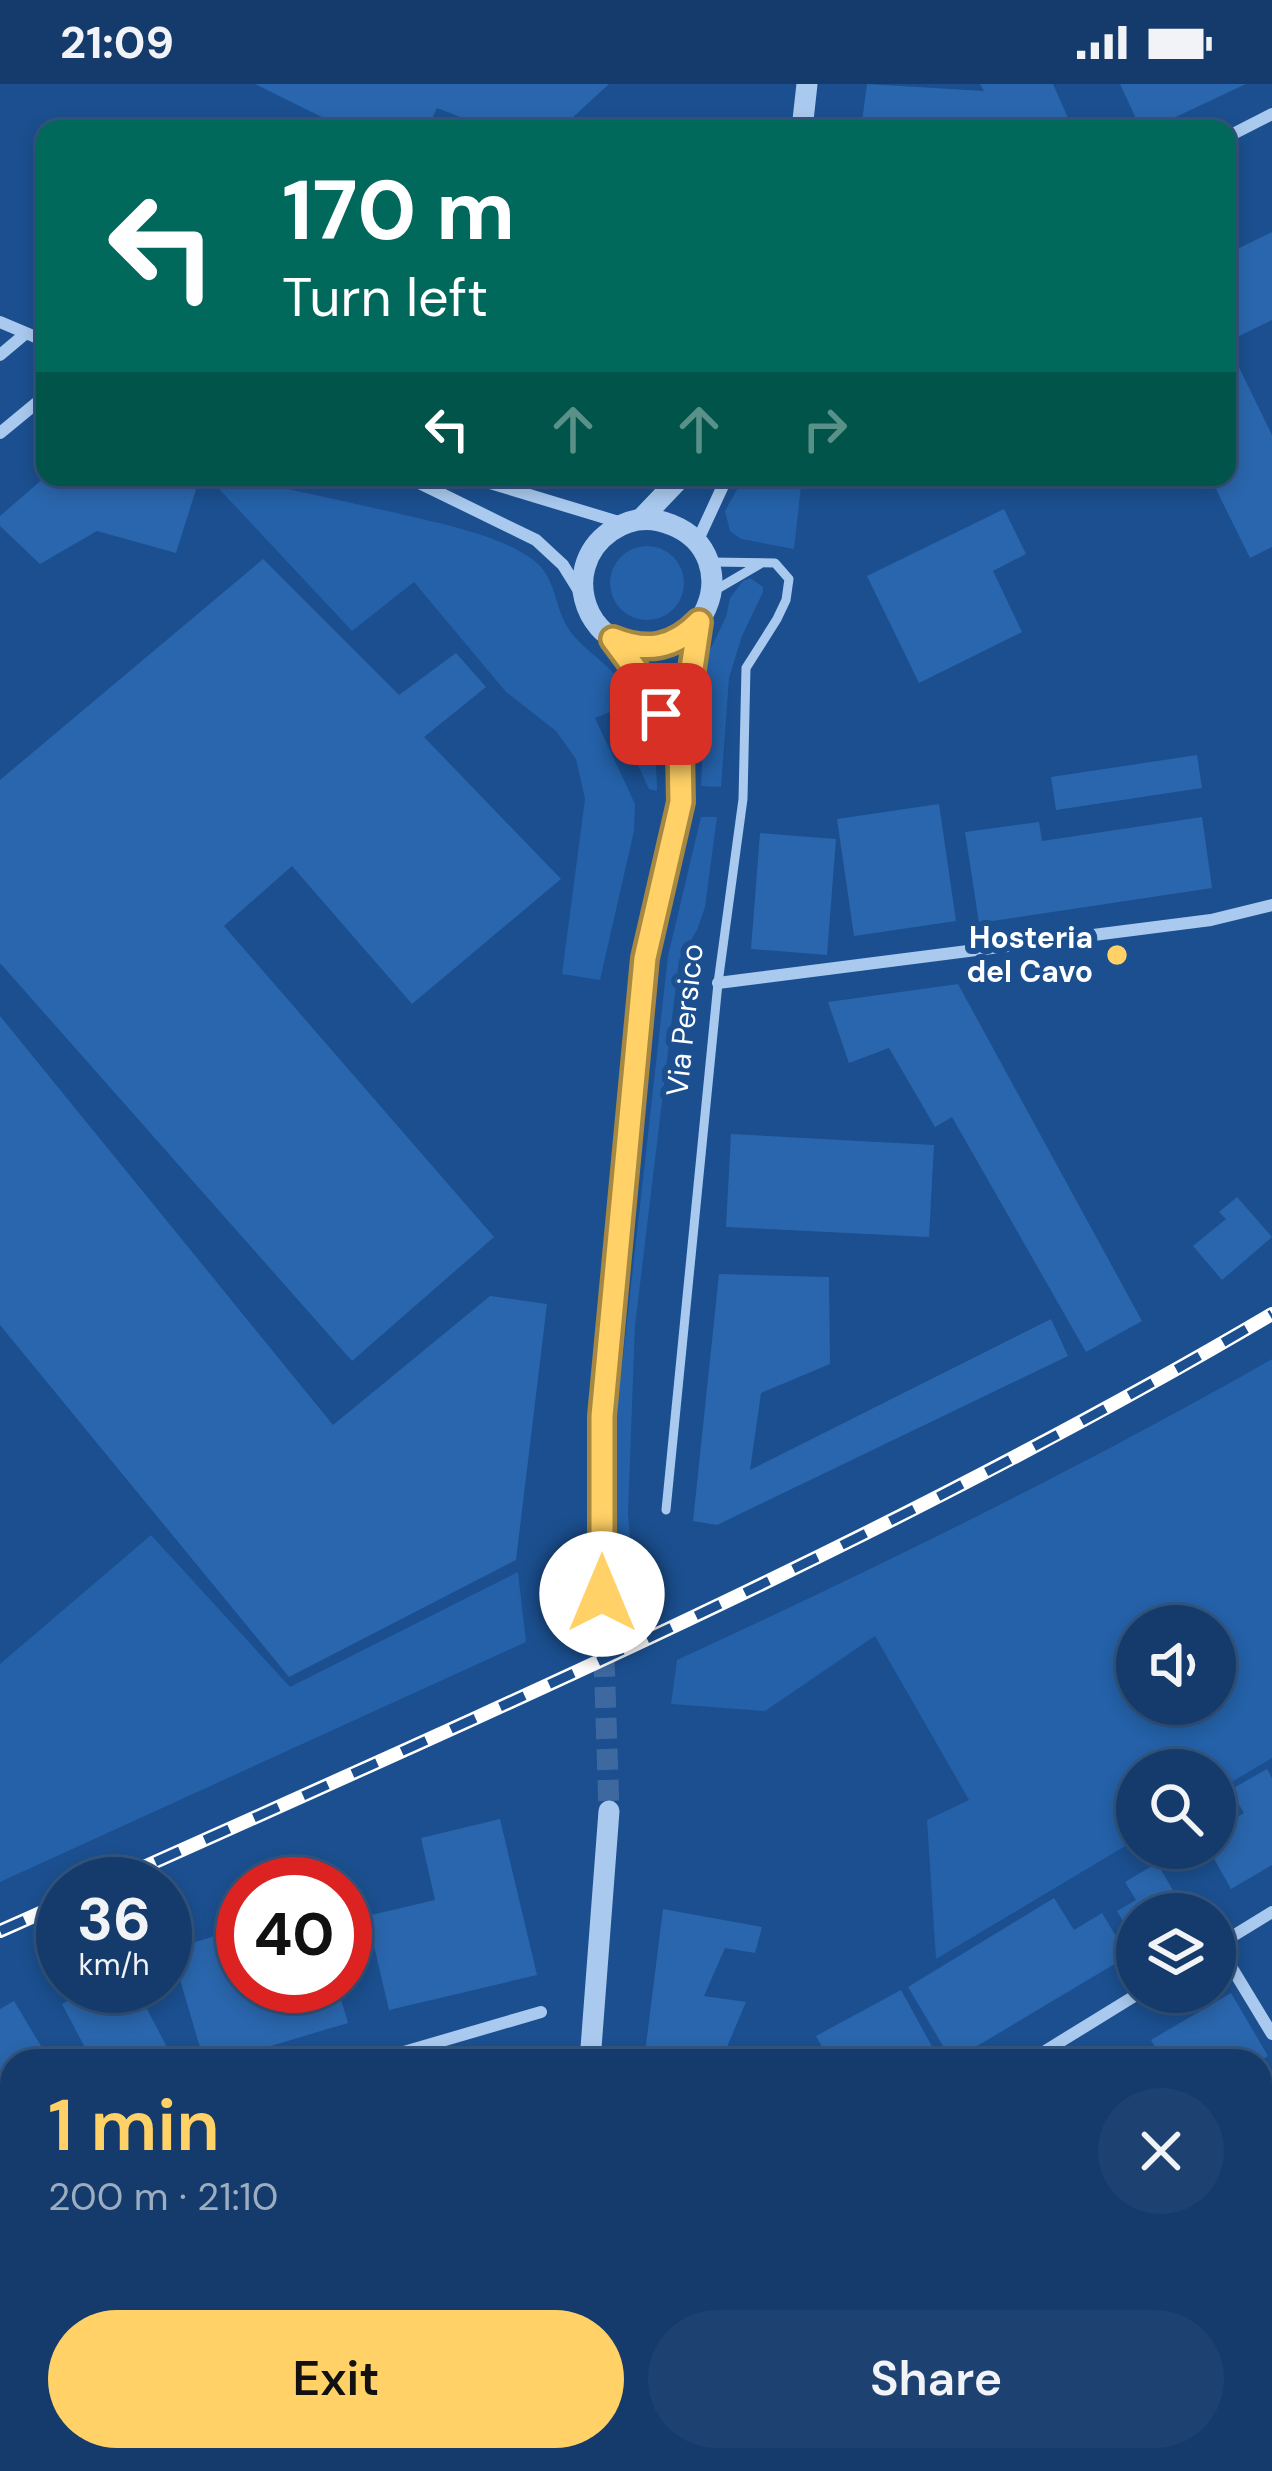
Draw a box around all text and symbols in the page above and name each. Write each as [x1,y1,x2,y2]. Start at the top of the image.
text: 21:09 [60,13,174,72]
text: 170 m [282,156,515,265]
icon: left [84,168,240,324]
text: Turn left [282,262,488,333]
icon: left [414,396,480,462]
icon: ahead [540,396,606,462]
icon: ahead [666,396,732,462]
icon: right [792,396,858,462]
pin [610,663,712,765]
icon: arrive [628,681,694,747]
place label: Hosteria del Cavo [966,918,1093,991]
street label: Via Persico [657,942,712,1098]
marker: Hosteria del Cavo [1104,942,1130,968]
position arrow [539,1531,665,1657]
map controls [1116,1605,1236,2013]
button: sound [1116,1605,1236,1725]
button: search [1116,1749,1236,1869]
speed limit sign: 40 [216,1857,372,2013]
text: 36 [77,1880,151,1959]
button: layers [1116,1893,1236,2013]
text: km/h [79,1945,149,1984]
text: 1 min [48,2079,220,2172]
button: close [1098,2088,1224,2214]
text: 200 m · 21:10 [48,2171,278,2222]
button: Exit [48,2310,624,2448]
button: Share [648,2310,1224,2448]

